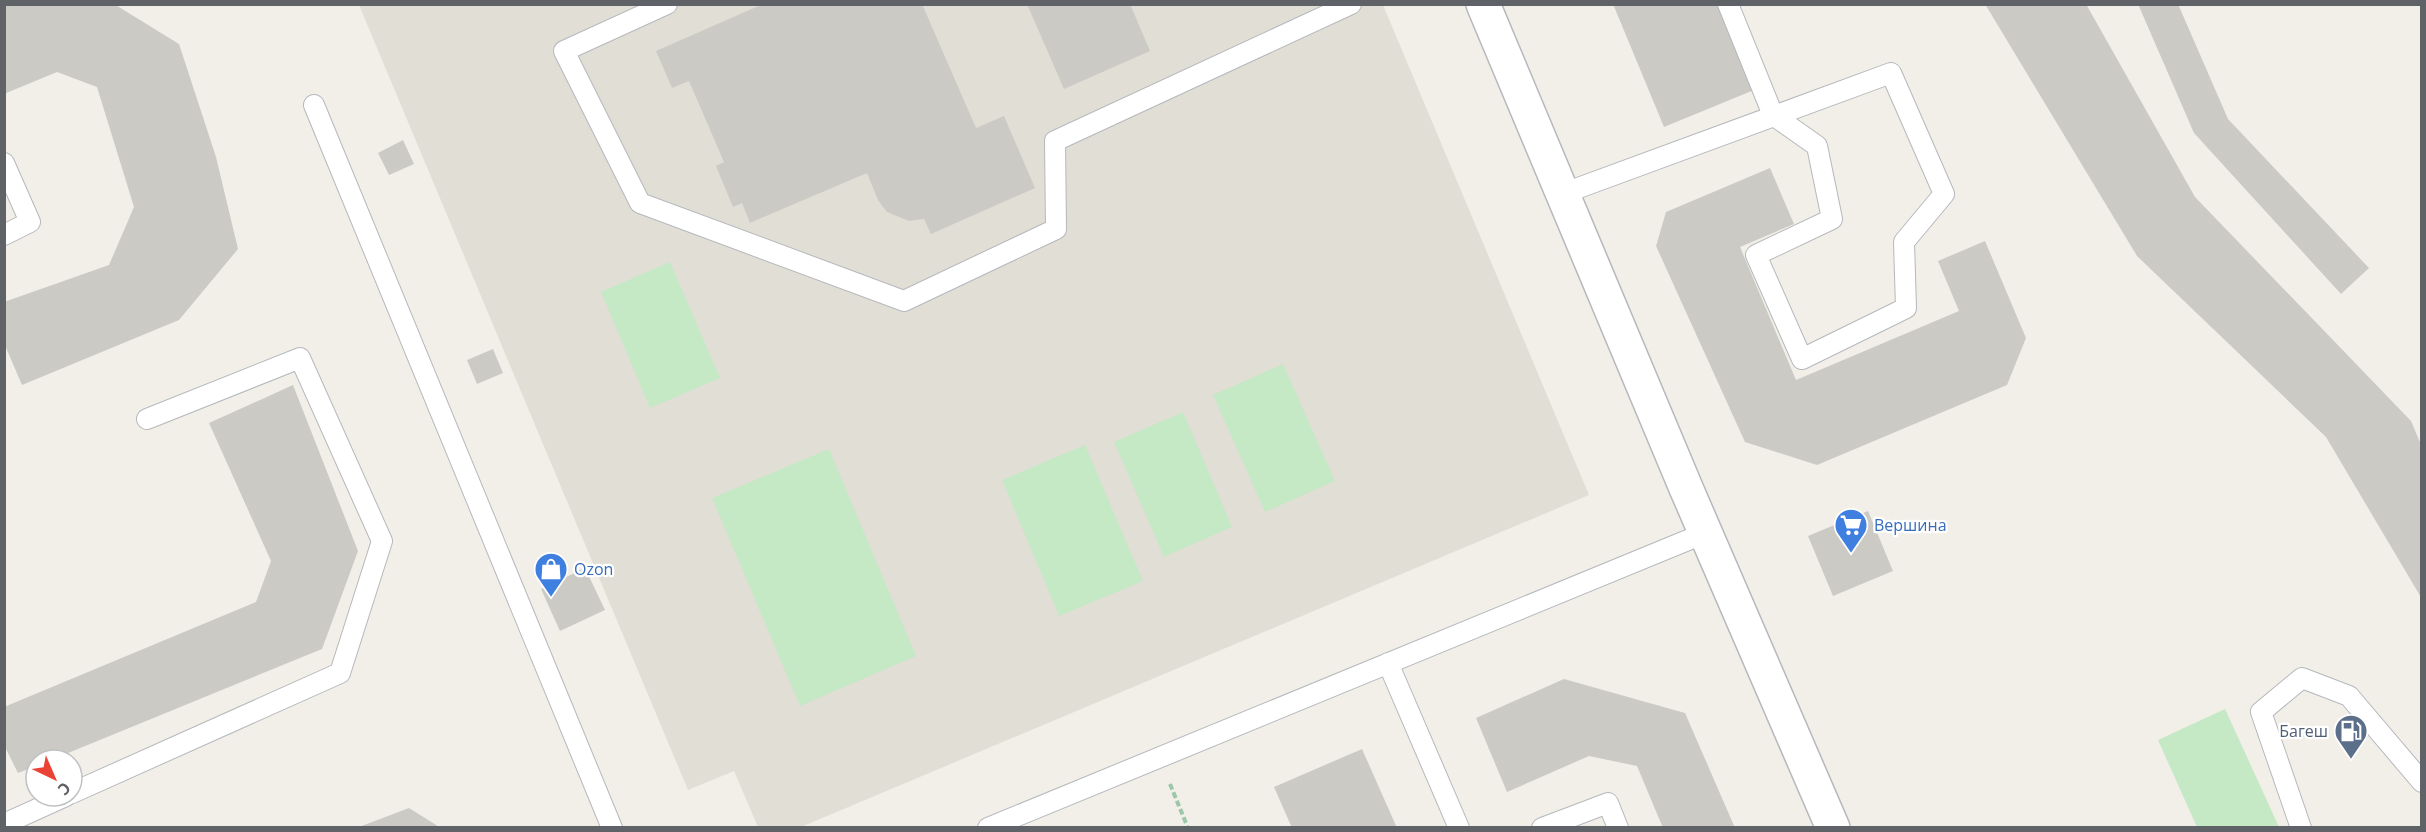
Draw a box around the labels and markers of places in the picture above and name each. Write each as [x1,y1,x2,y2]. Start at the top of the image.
supermarket icon: Вершина [1833,507,1869,554]
place label: Вершина [1874,514,1947,536]
shop icon: Ozon [533,551,569,598]
place label: Ozon [574,558,613,580]
fuel station icon: Багеш [2333,713,2369,760]
place label: Багеш [2279,720,2328,742]

